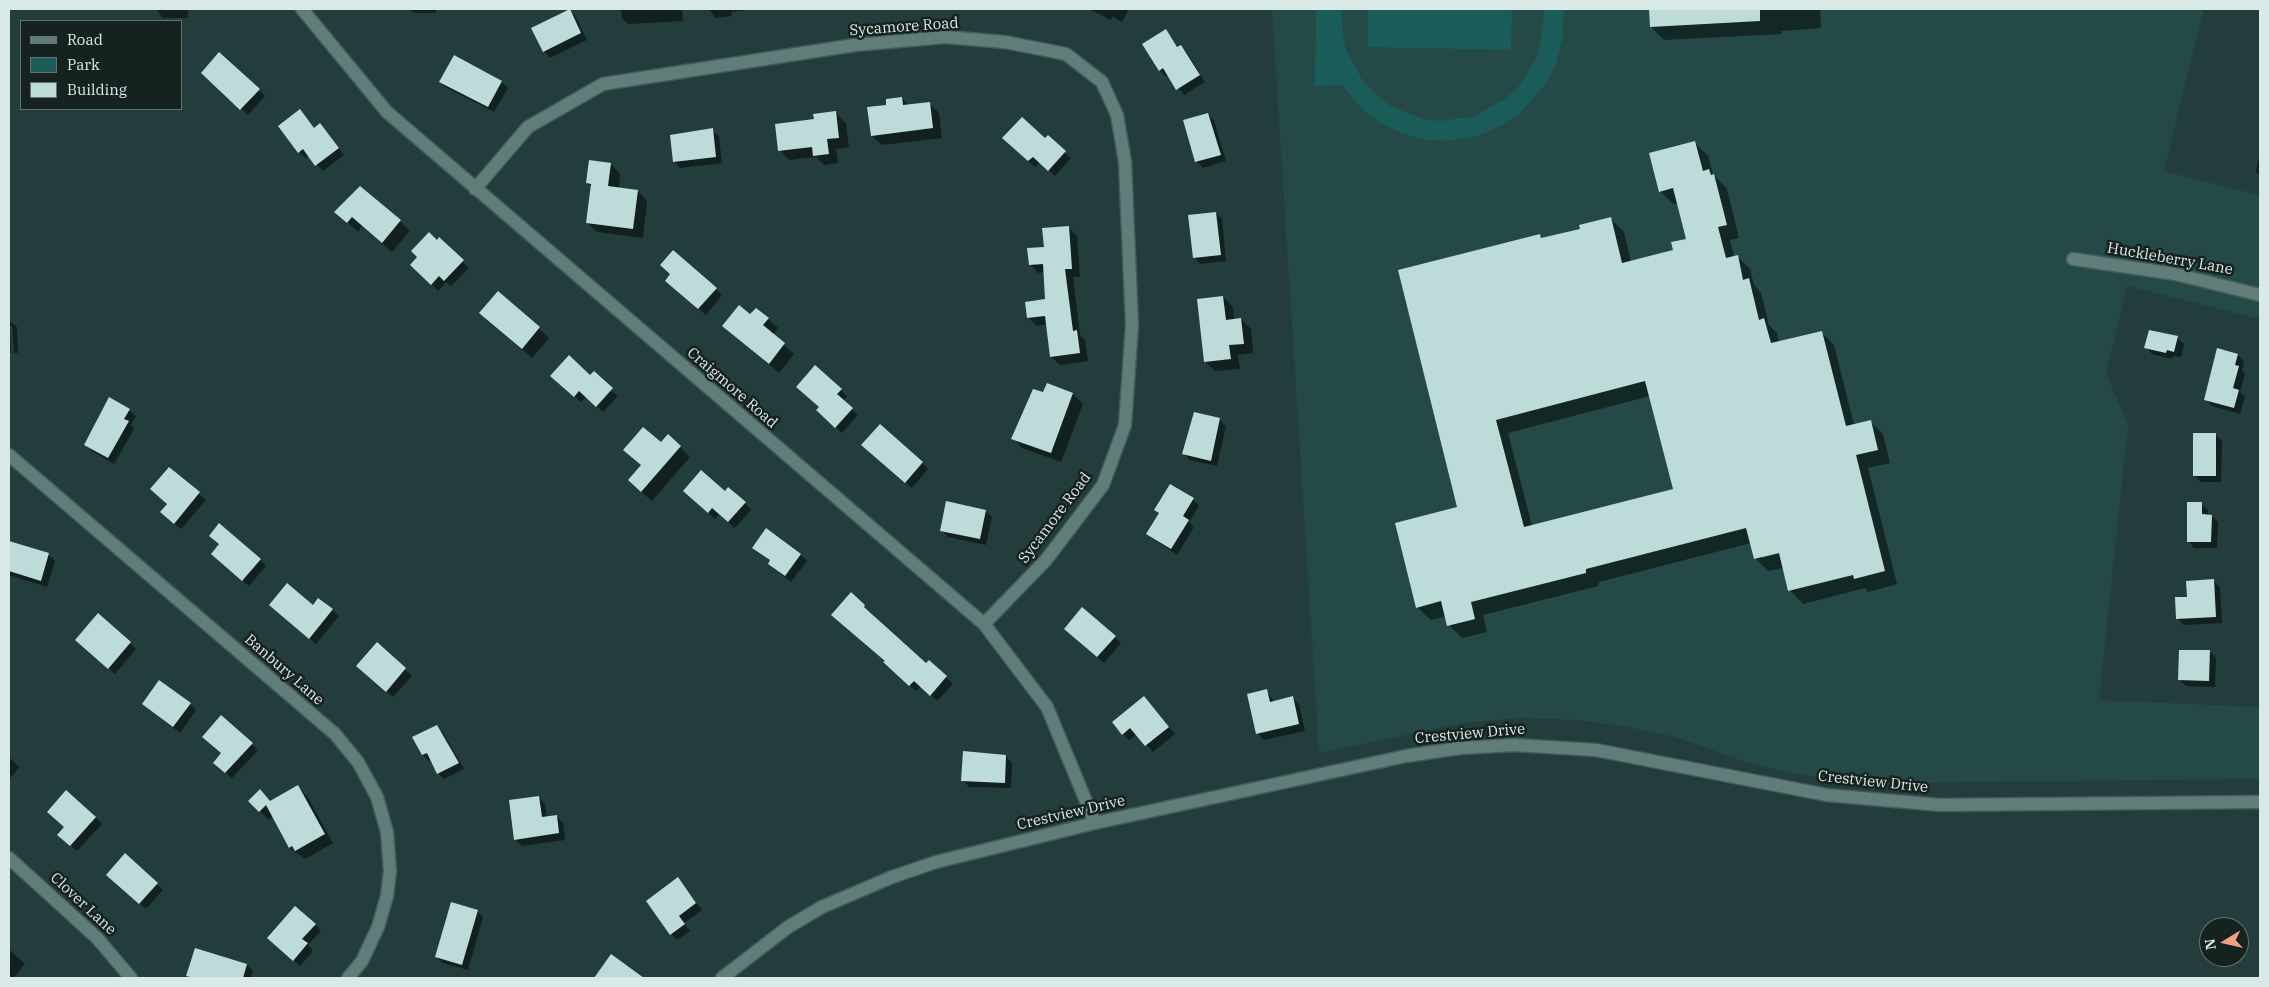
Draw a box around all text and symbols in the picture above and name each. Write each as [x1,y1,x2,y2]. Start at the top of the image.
street label: Sycamore Road [849,14,959,40]
legend [20,20,182,110]
text: Road [67,30,103,49]
text: Park [67,55,100,74]
text: Building [67,80,127,99]
street label: Huckleberry Lane [2106,239,2234,279]
street label: Craigmore Road [683,344,781,432]
street label: Sycamore Road [1015,469,1095,567]
street label: Banbury Lane [241,631,327,709]
street label: Crestview Drive [1414,720,1526,748]
street label: Crestview Drive [1817,767,1929,797]
street label: Crestview Drive [1015,792,1127,834]
street label: Clover Lane [46,869,120,939]
north arrow [2199,917,2249,967]
text: N [2200,937,2220,951]

